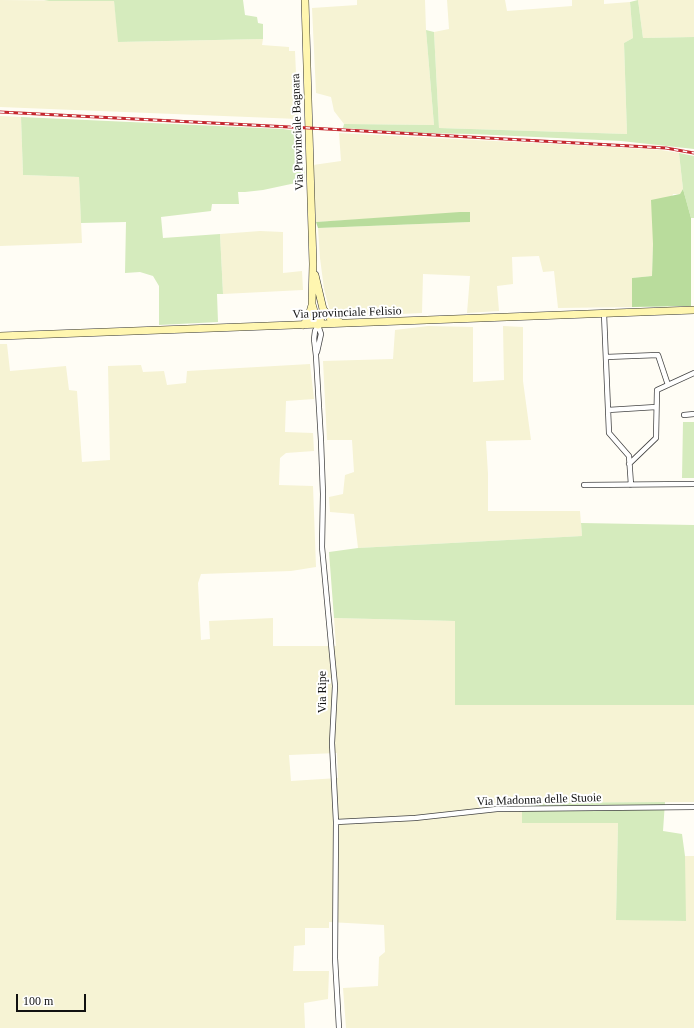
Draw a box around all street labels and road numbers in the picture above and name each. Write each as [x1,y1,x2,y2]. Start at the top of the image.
street label: Via Provinciale Bagnara [289,73,307,191]
street label: Via provinciale Felisio [292,304,402,322]
street label: Via Ripe [316,671,330,713]
street label: Via Madonna delle Stuoie [476,791,602,809]

